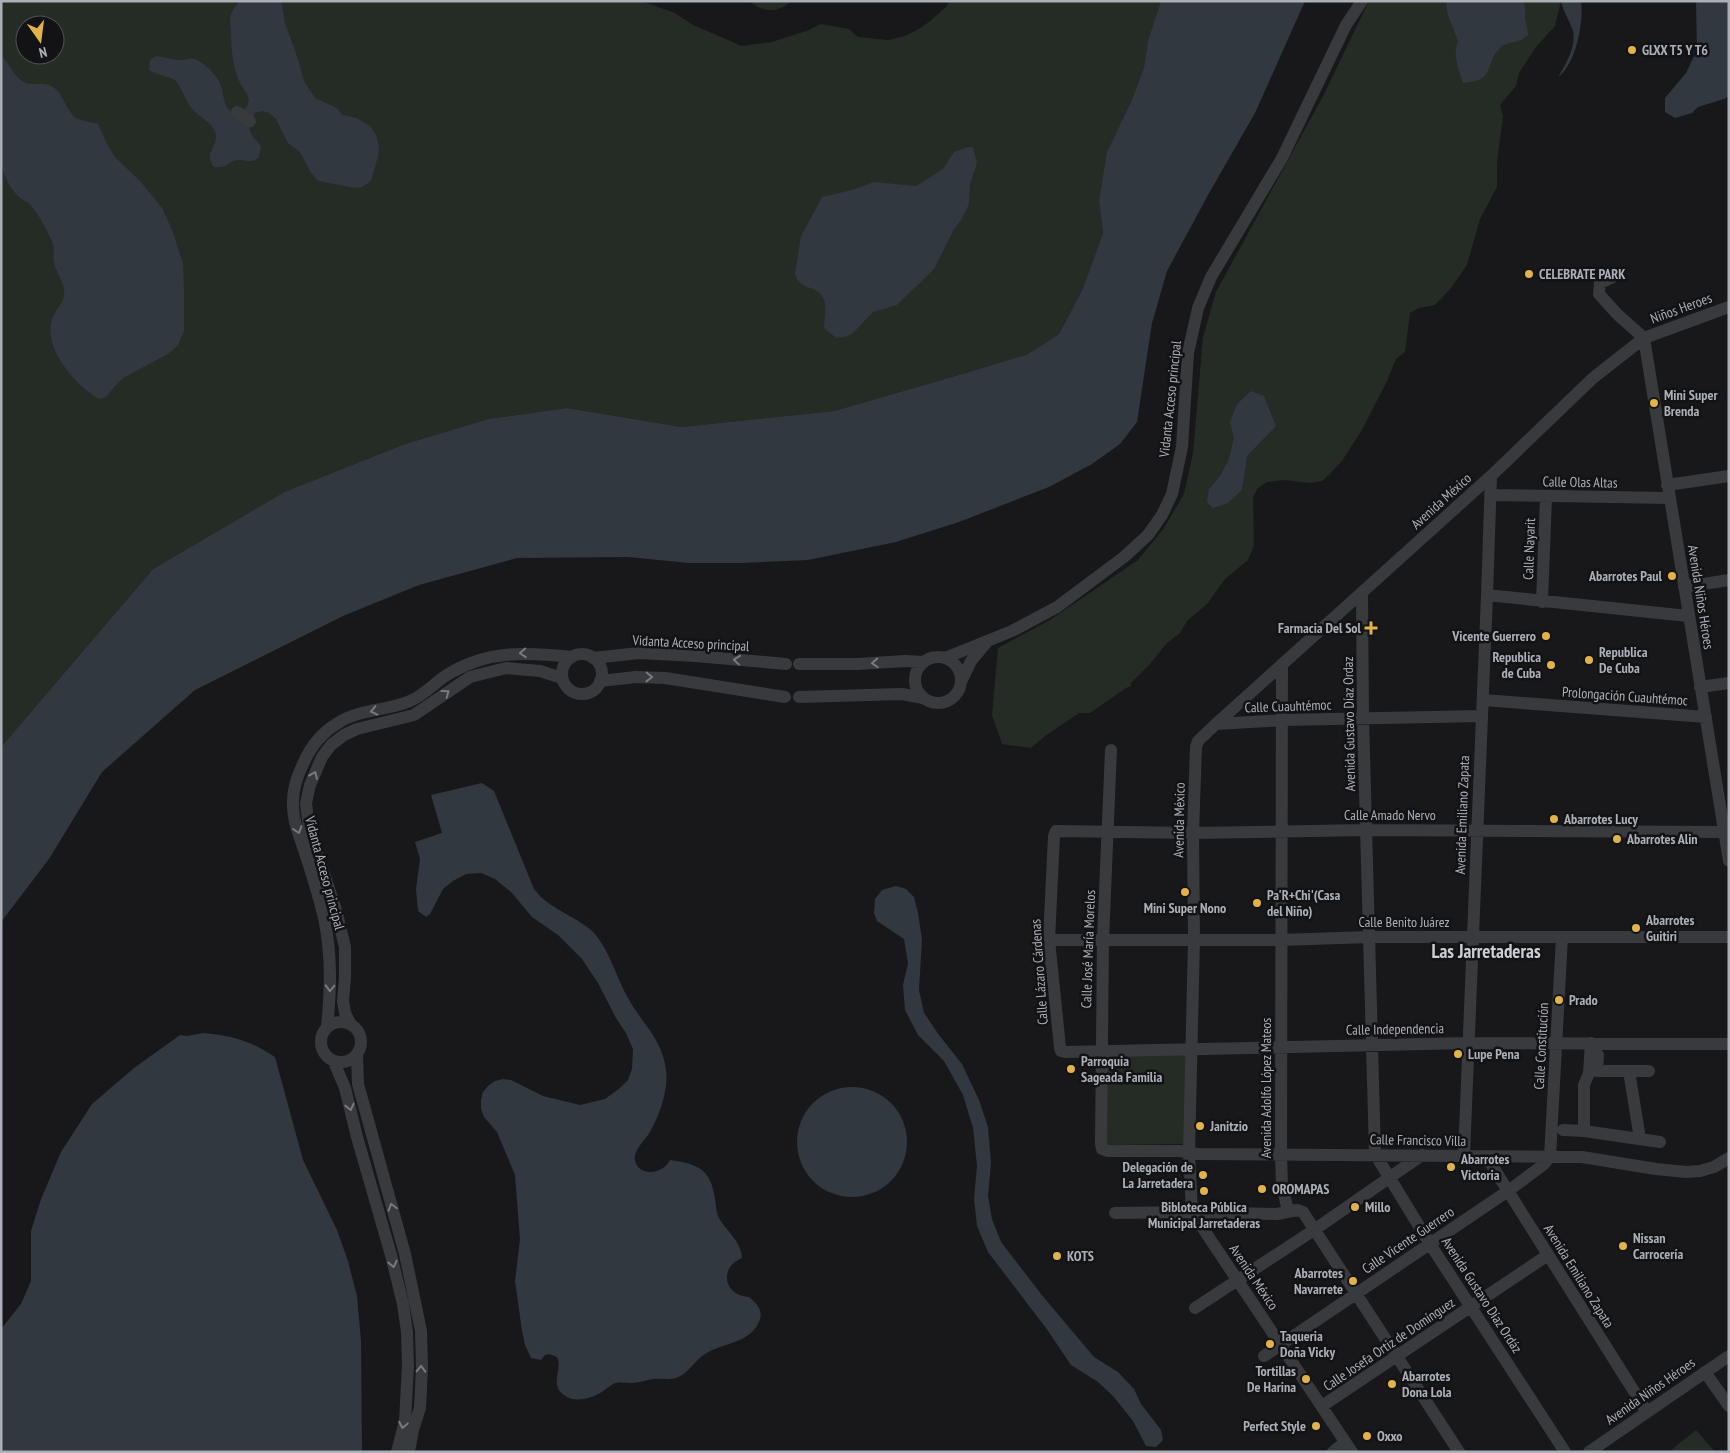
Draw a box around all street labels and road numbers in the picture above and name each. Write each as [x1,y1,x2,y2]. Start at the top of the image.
street label: Niños Heroes [1648,288,1714,327]
street label: Vidanta Acceso principal [1155,339,1185,459]
street label: Avenida México [1407,469,1475,533]
street label: Calle Olas Altas [1542,472,1618,492]
street label: Calle Nayarit [1519,518,1539,580]
street label: Avenida Niños Héroes [1684,544,1718,651]
street label: Vidanta Acceso principal [631,631,751,655]
street label: Avenida Gustavo Díaz Ordaz [1339,657,1359,791]
street label: Prolongación Cuauhtémoc [1562,683,1688,709]
street label: Calle Cuauhtémoc [1244,695,1332,717]
street label: Avenida Emiliano Zapata [1451,755,1473,875]
street label: Avenida México [1169,782,1189,858]
street label: Calle Amado Nervo [1344,806,1436,824]
street label: Vidanta Acceso principal [301,813,349,933]
street label: Calle José María Morelos [1077,889,1099,1009]
street label: Calle Benito Juárez [1358,913,1450,931]
street label: Calle Lázaro Cárdenas [1026,918,1052,1026]
street label: Calle Constitución [1530,1002,1552,1090]
street label: Avenida Adolfo López Mateos [1257,1017,1275,1158]
street label: Calle Independencia [1346,1019,1444,1039]
street label: Calle Francisco Villa [1370,1130,1466,1150]
street label: Calle Vicente Guerrero [1358,1202,1458,1278]
street label: Avenida Emiliano Zapata [1540,1221,1618,1331]
street label: Avenida Gustavo Díaz Ordáz [1438,1234,1526,1356]
street label: Avenida México [1225,1241,1283,1313]
street label: Calle Josefa Ortiz de Domínguez [1320,1293,1458,1395]
street label: Avenida Niños Héroes [1602,1353,1699,1429]

